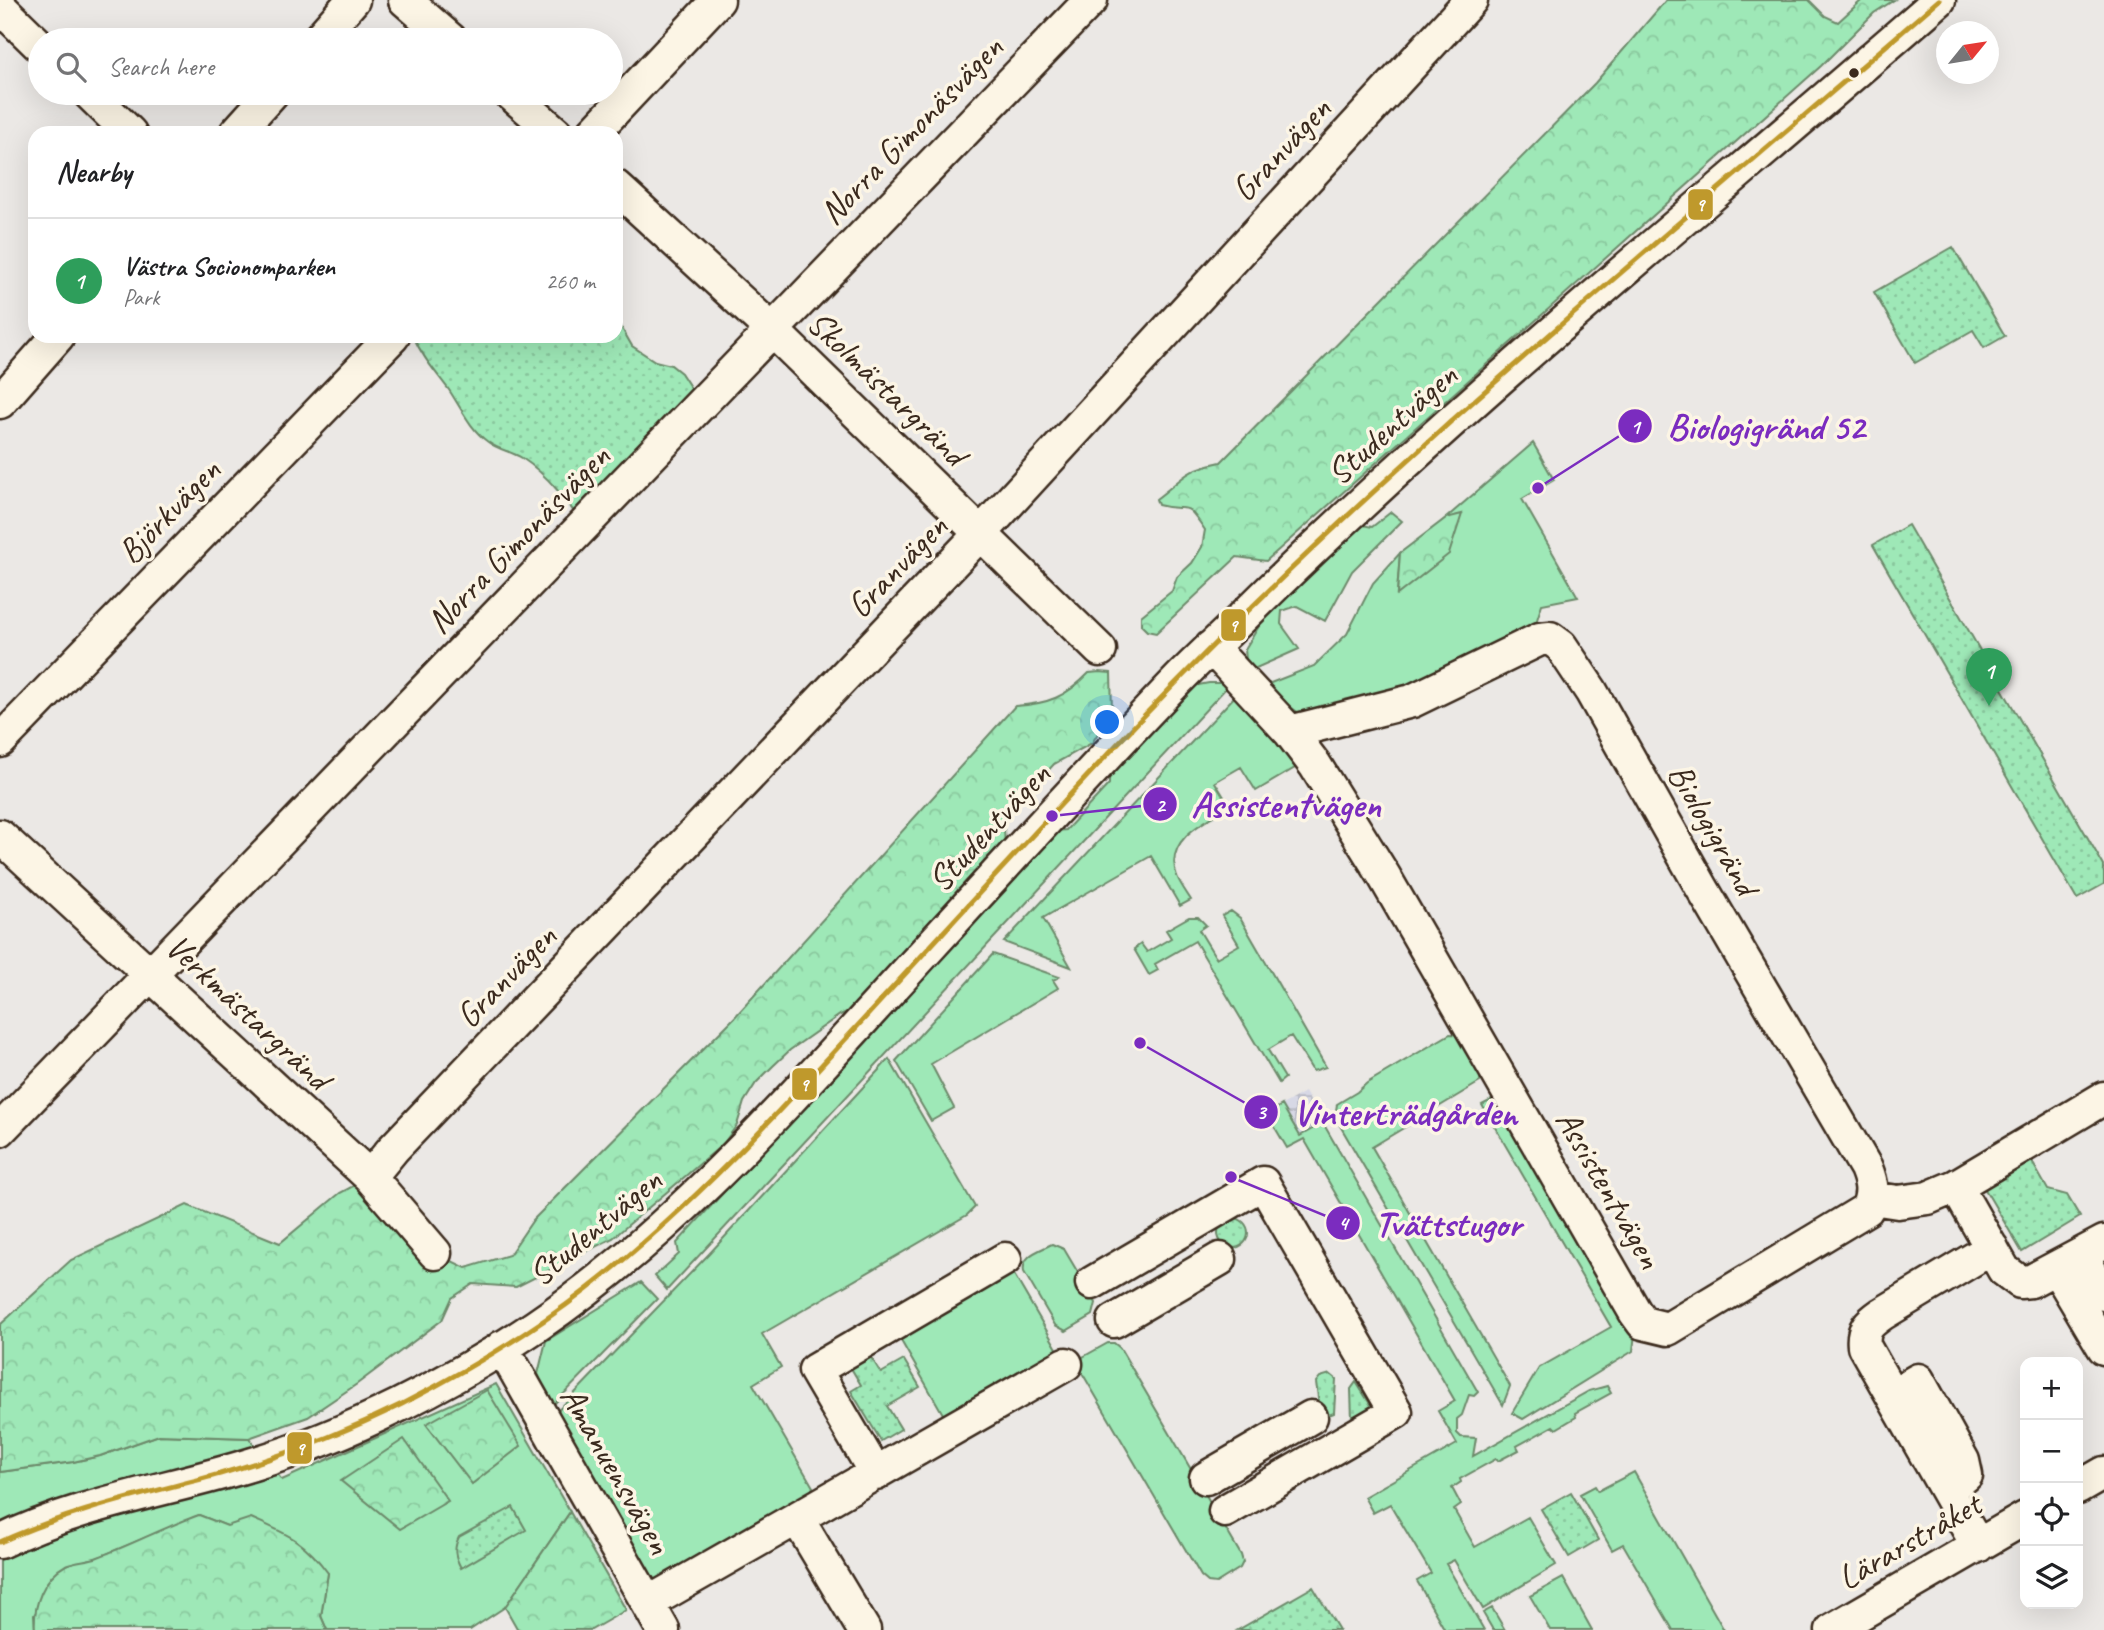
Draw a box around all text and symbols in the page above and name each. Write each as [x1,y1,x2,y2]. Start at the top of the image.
north arrow [1936,21,1999,84]
street label: Norra Gimonäsvägen [809,26,1013,234]
search box [28,28,623,105]
icon: search [52,48,90,86]
text: Search here [108,50,214,83]
unlabelled marker [1847,66,1861,80]
street label: Granvägen [1221,87,1341,211]
text: Nearby [56,153,132,191]
line badge: 9 [1687,188,1714,221]
text: 9 [1696,193,1707,217]
text: Västra Socionomparken [123,250,335,283]
text: 1 [74,267,84,296]
text: 260 m [546,267,595,296]
text: Park [123,283,159,312]
street label: Skolmästargränd [798,301,980,479]
street label: Studentvägen [1317,353,1467,495]
callout: Biologigränd 52 [1618,397,1878,455]
text: Biologigränd 52 [1667,403,1868,450]
text: 1 [1630,414,1642,440]
street label: Norra Gimonäsvägen [416,435,620,643]
street label: Björkvägen [108,448,230,573]
street label: Granvägen [837,505,957,627]
line badge: 9 [1220,608,1247,642]
text: 9 [1229,614,1240,638]
pin: 1 [1966,648,2012,706]
your location [1090,705,1124,739]
street label: Studentvägen [918,753,1061,901]
street label: Biologigränd [1657,755,1771,907]
callout: Assistentvägen [1142,775,1395,833]
text: Assistentvägen [1191,781,1382,828]
text: 2 [1155,792,1167,818]
street label: Granvägen [446,915,566,1037]
street label: Verkmästargränd [156,924,344,1103]
line badge: 9 [791,1067,818,1101]
text: 9 [800,1073,811,1097]
callout: Vinterträdgården [1244,1083,1531,1141]
text: Vinterträdgården [1293,1089,1519,1136]
text: 3 [1256,1099,1268,1125]
street label: Assistentvägen [1545,1101,1673,1277]
street label: Studentvägen [519,1158,671,1296]
callout: Tvättstugor [1325,1194,1535,1252]
text: Tvättstugor [1375,1200,1525,1247]
text: 4 [1338,1210,1350,1236]
map controls [2020,1357,2083,1609]
button: + [2020,1357,2083,1420]
street label: Amanuensvägen [550,1378,682,1562]
button: − [2020,1420,2083,1483]
line badge: 9 [286,1431,313,1465]
text: 9 [296,1437,307,1461]
street label: Lärarstråket [1829,1480,1992,1600]
button: locate [2020,1483,2083,1546]
button: layers [2020,1546,2083,1609]

